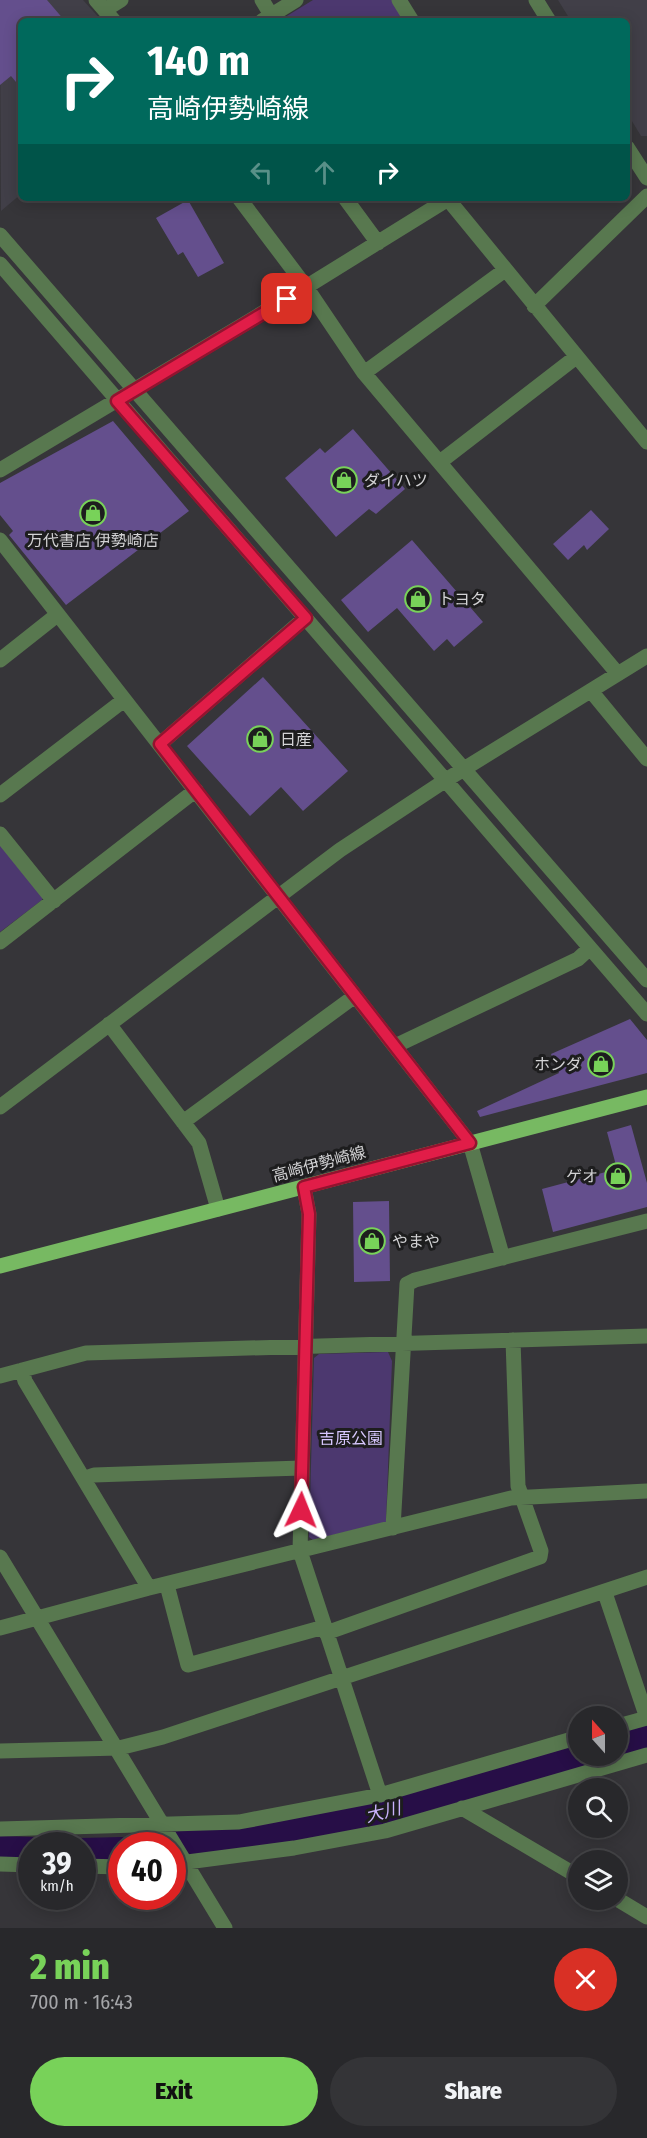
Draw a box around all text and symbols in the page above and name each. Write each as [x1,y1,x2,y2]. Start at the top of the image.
text: 140 m [147,36,250,86]
icon: right [48,42,126,120]
text: 高崎伊勢崎線 [147,93,309,125]
icon: left [245,156,278,189]
icon: ahead [308,156,341,189]
icon: right [371,156,404,189]
pin [261,273,312,324]
icon: arrive [270,282,303,315]
shop icon: ダイハツ [329,465,359,495]
place label: ダイハツ [364,471,428,490]
shop icon: 万代書店 伊勢崎店 [78,498,108,528]
place label: 万代書店 伊勢崎店 [27,531,159,550]
shop icon: トヨタ [403,584,433,614]
place label: トヨタ [438,590,486,609]
shop icon: 日産 [245,724,275,754]
place label: 日産 [280,730,312,749]
shop icon: ホンダ [586,1049,616,1079]
place label: ホンダ [534,1055,582,1074]
street label: 高崎伊勢崎線 [270,1142,368,1186]
shop icon: ゲオ [603,1161,633,1191]
place label: ゲオ [566,1167,598,1186]
shop icon: やまや [357,1226,387,1256]
place label: やまや [392,1232,440,1251]
park label: 吉原公園 [319,1429,383,1448]
position arrow [269,1478,333,1542]
north arrow [568,1706,628,1766]
map controls [568,1706,628,1910]
button: search [568,1778,628,1838]
water label: 大川 [363,1796,405,1827]
speed limit sign: 40 [108,1832,186,1910]
text: 39 [42,1846,72,1882]
button: layers [568,1850,628,1910]
text: km/h [40,1877,74,1895]
text: 2 min [30,1945,110,1989]
button: close [554,1948,617,2011]
text: 700 m · 16:43 [30,1990,133,2014]
button: Exit [30,2057,318,2126]
button: Share [330,2057,617,2126]

